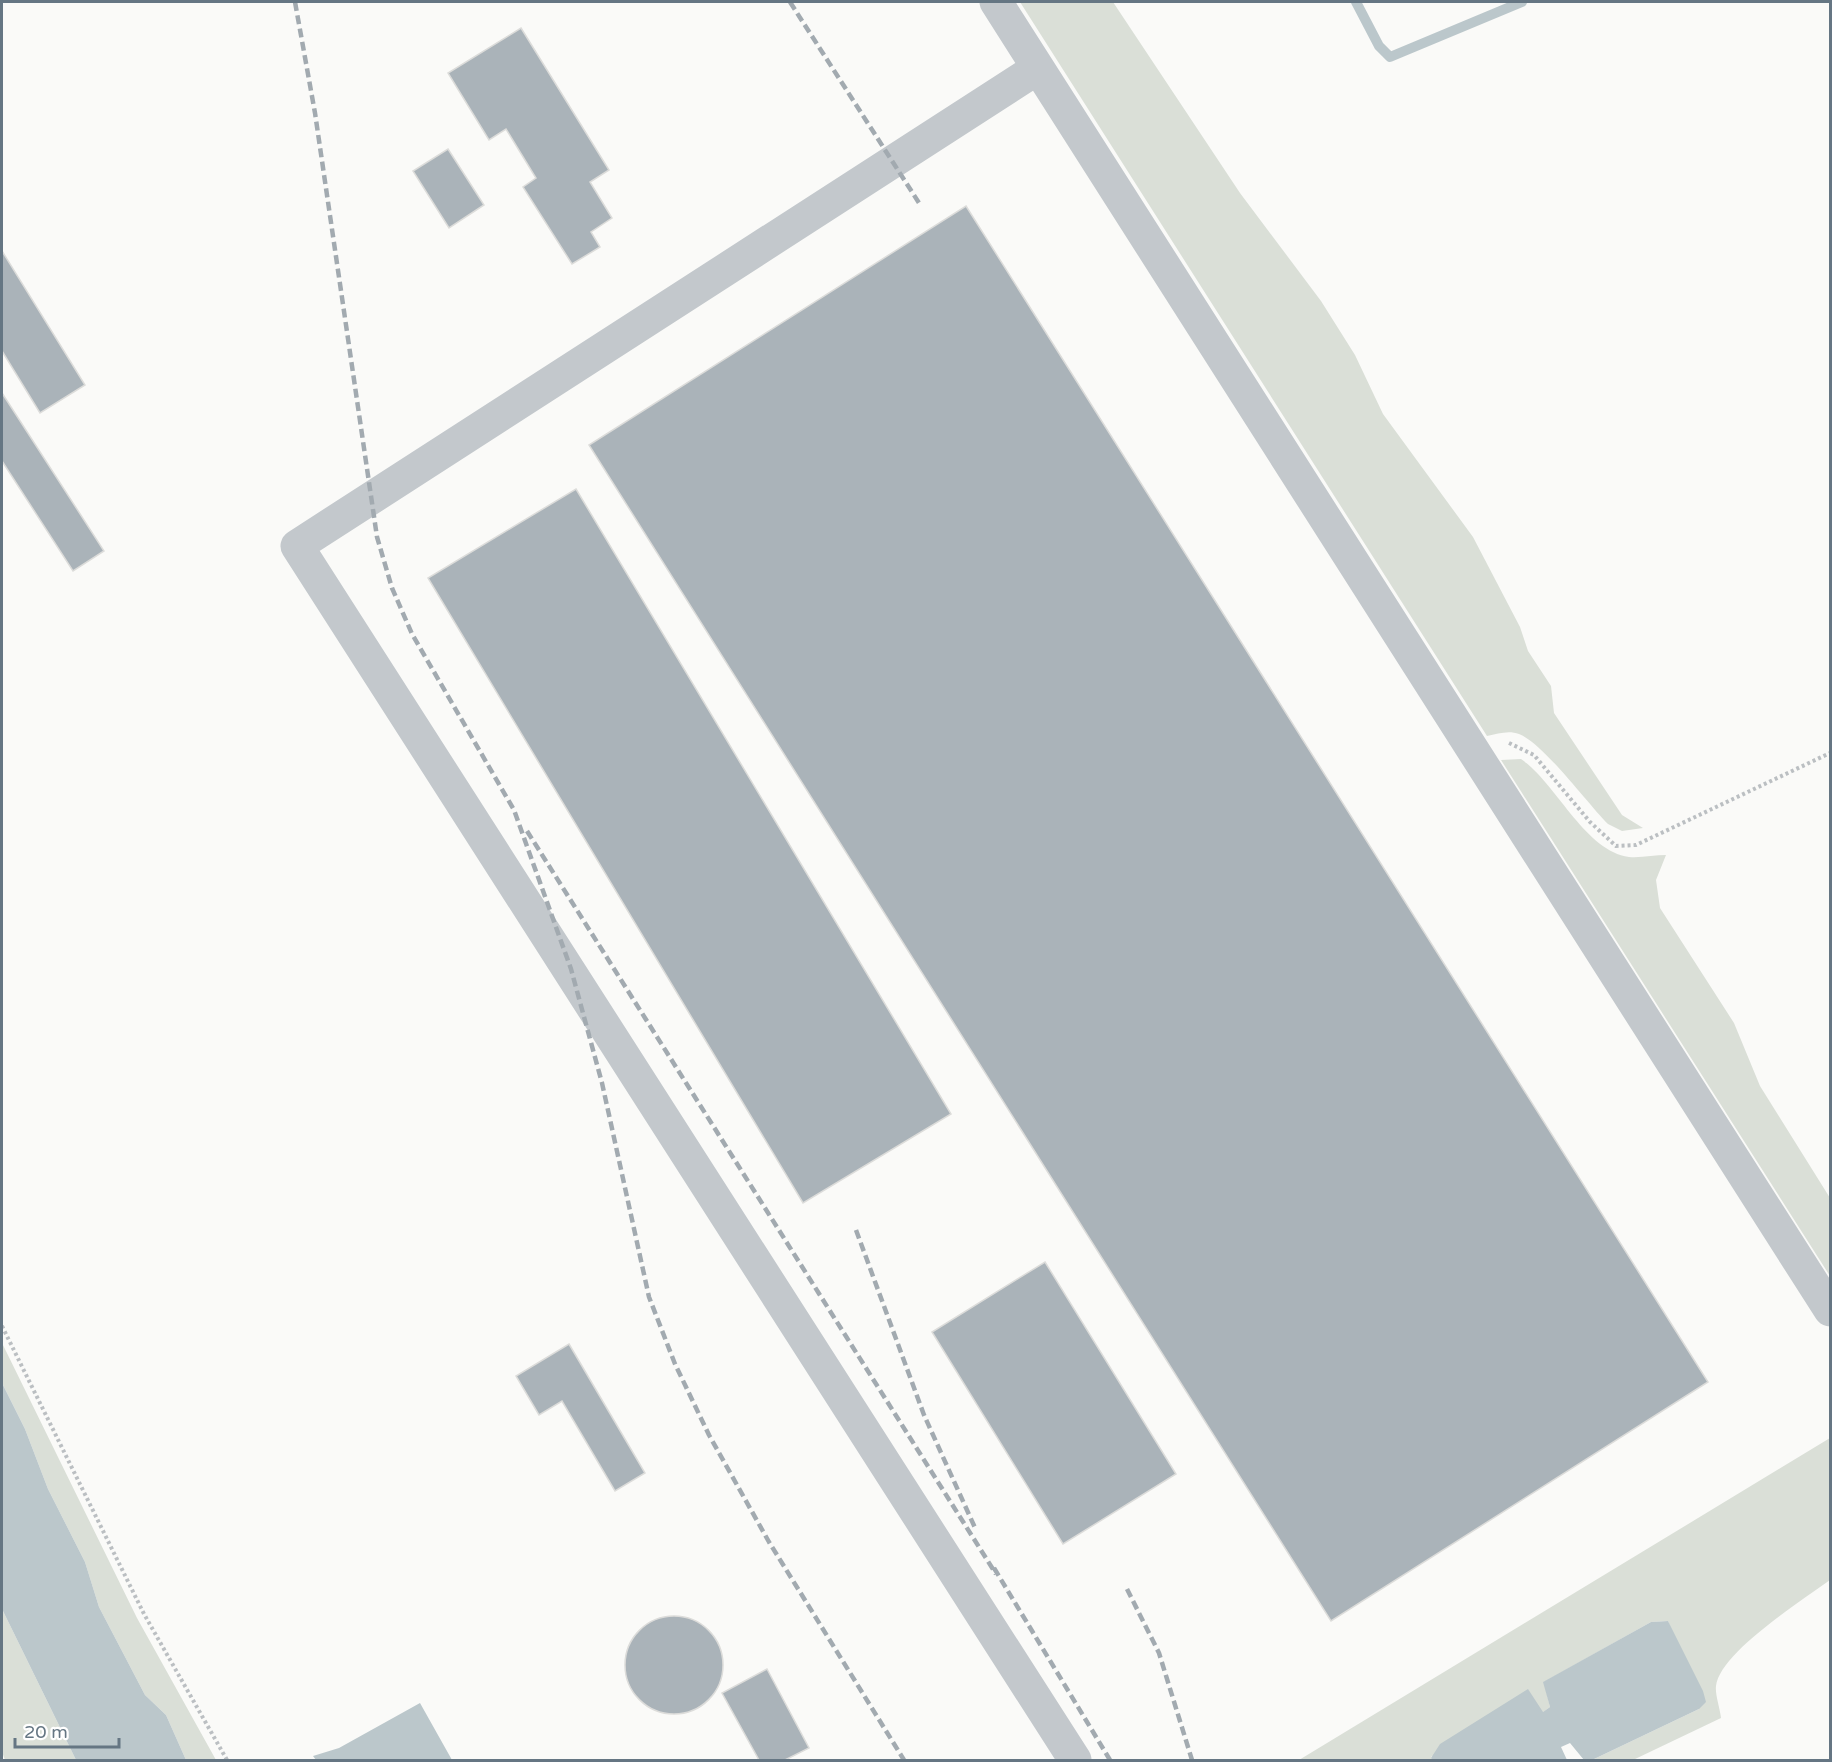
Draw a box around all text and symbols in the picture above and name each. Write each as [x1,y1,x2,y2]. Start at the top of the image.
scale bar [15,1711,118,1749]
text: 20 m [24,1721,68,1743]

